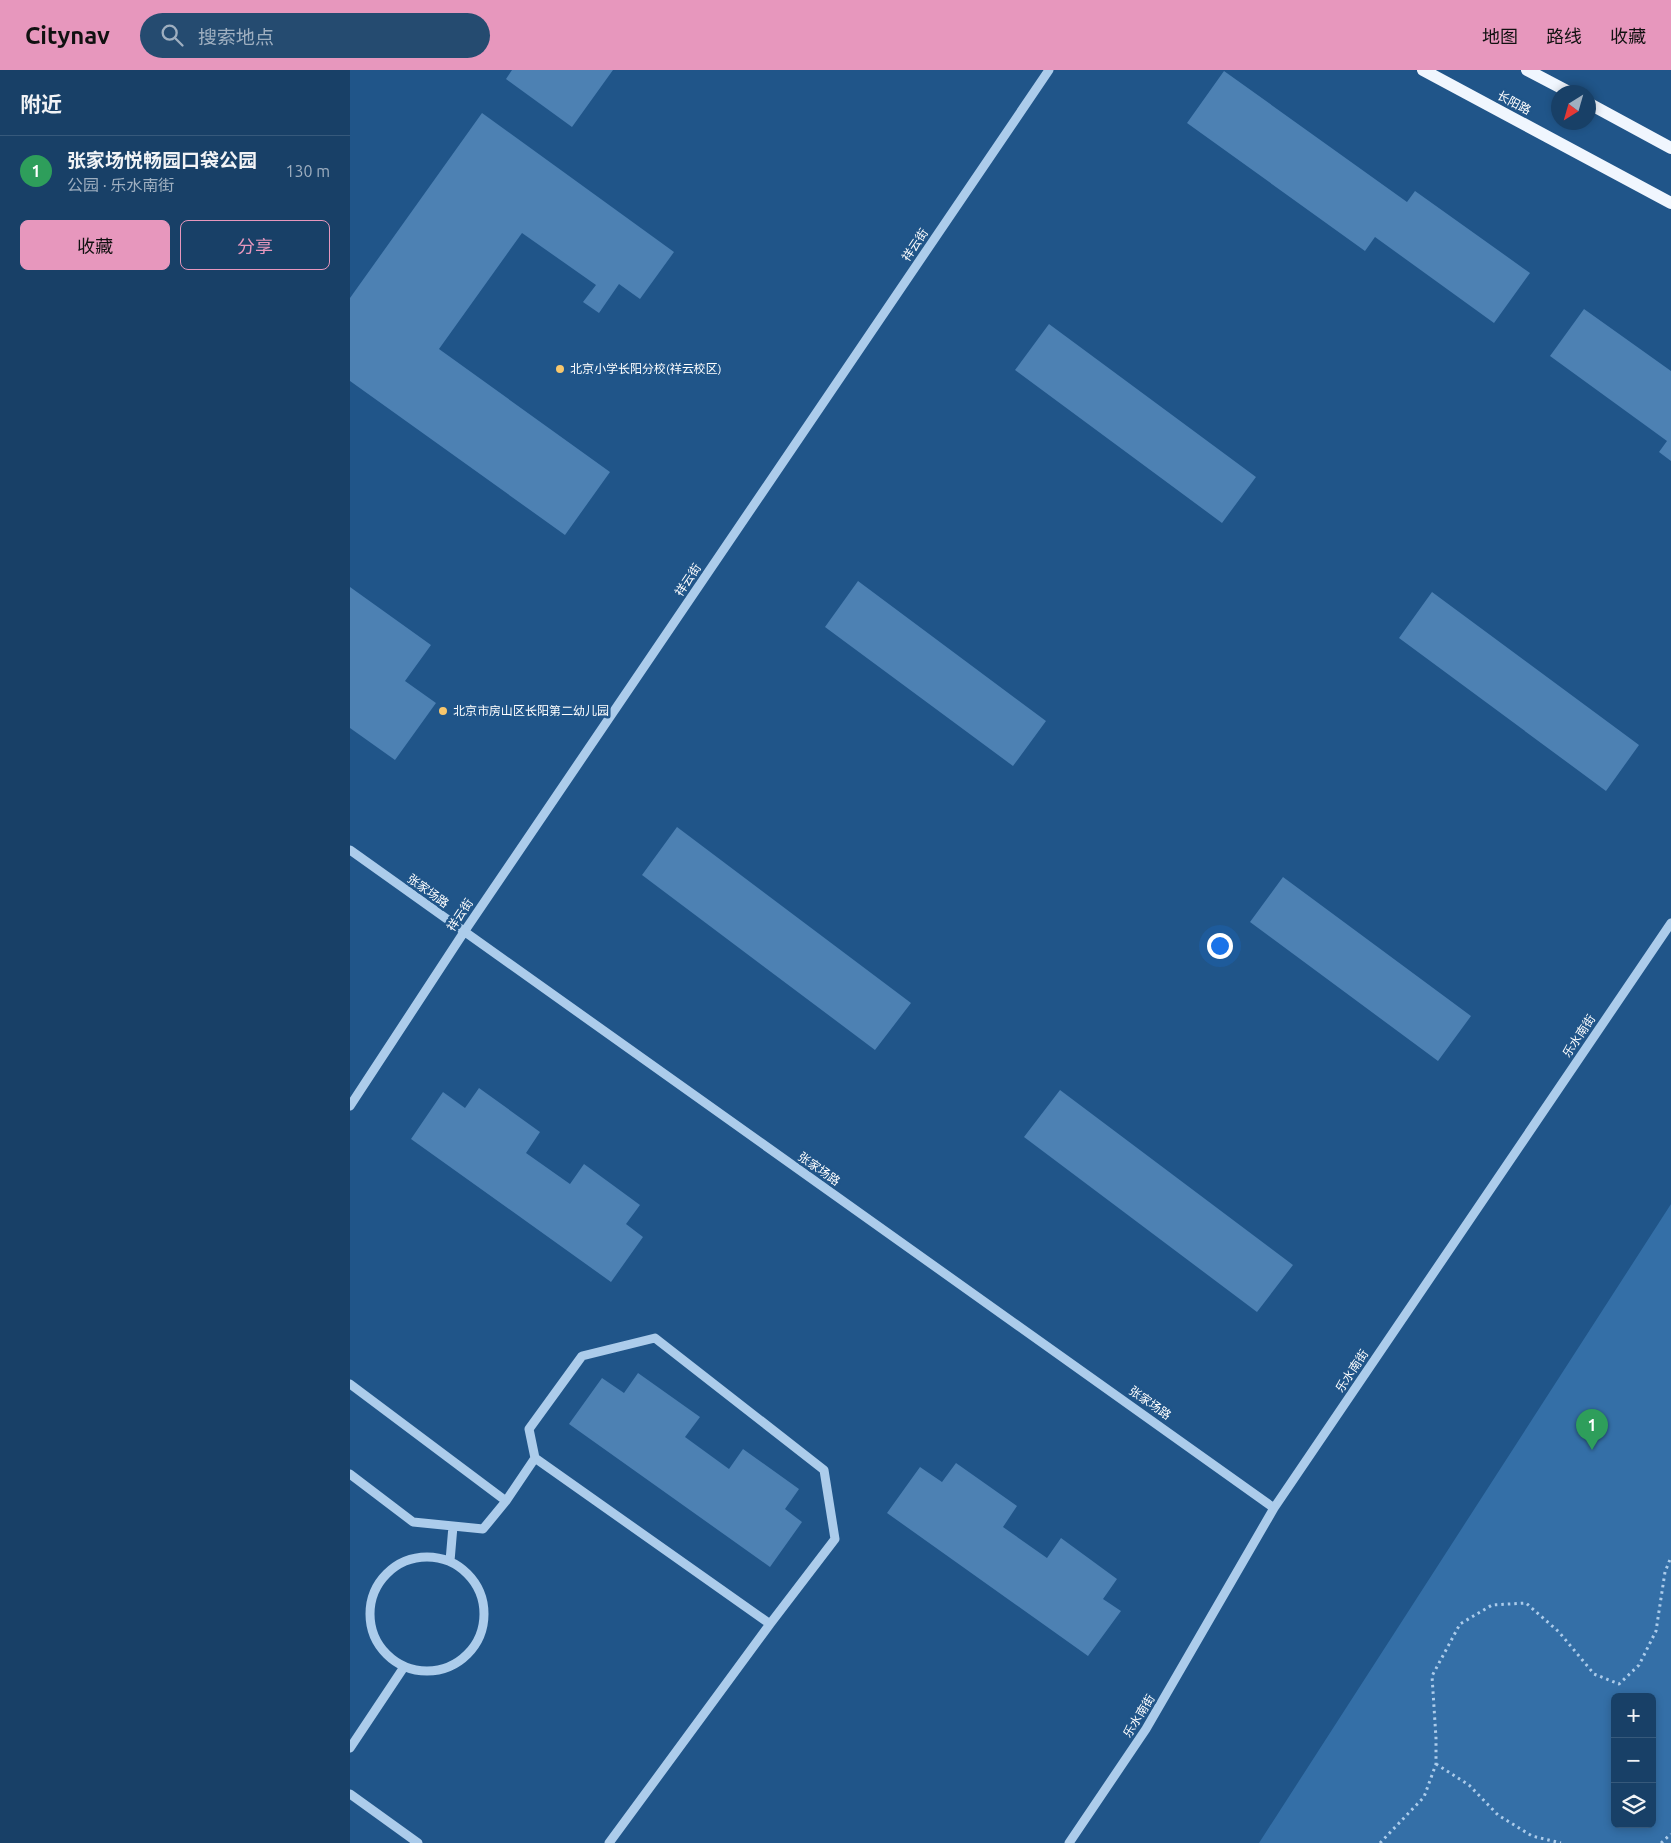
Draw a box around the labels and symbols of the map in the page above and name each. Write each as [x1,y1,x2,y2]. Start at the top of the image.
north arrow [1551,85,1596,130]
street label: 长阳路 [1495,88,1533,117]
street label: 祥云街 [899,226,930,263]
place label: 北京小学长阳分校(祥云校区) [570,362,722,376]
marker: 北京小学长阳分校(祥云校区) [554,363,566,375]
street label: 祥云街 [672,561,703,598]
place label: 北京市房山区长阳第二幼儿园 [453,704,609,717]
marker: 北京市房山区长阳第二幼儿园 [437,705,449,717]
street label: 张家场路 [405,871,452,910]
street label: 祥云街 [444,896,475,933]
your location [1207,933,1233,959]
street label: 乐水南街 [1560,1012,1597,1059]
street label: 张家场路 [796,1149,843,1188]
street label: 乐水南街 [1333,1347,1370,1394]
street label: 张家场路 [1127,1383,1174,1422]
pin: 1 [1576,1409,1608,1450]
street label: 乐水南街 [1120,1692,1157,1740]

